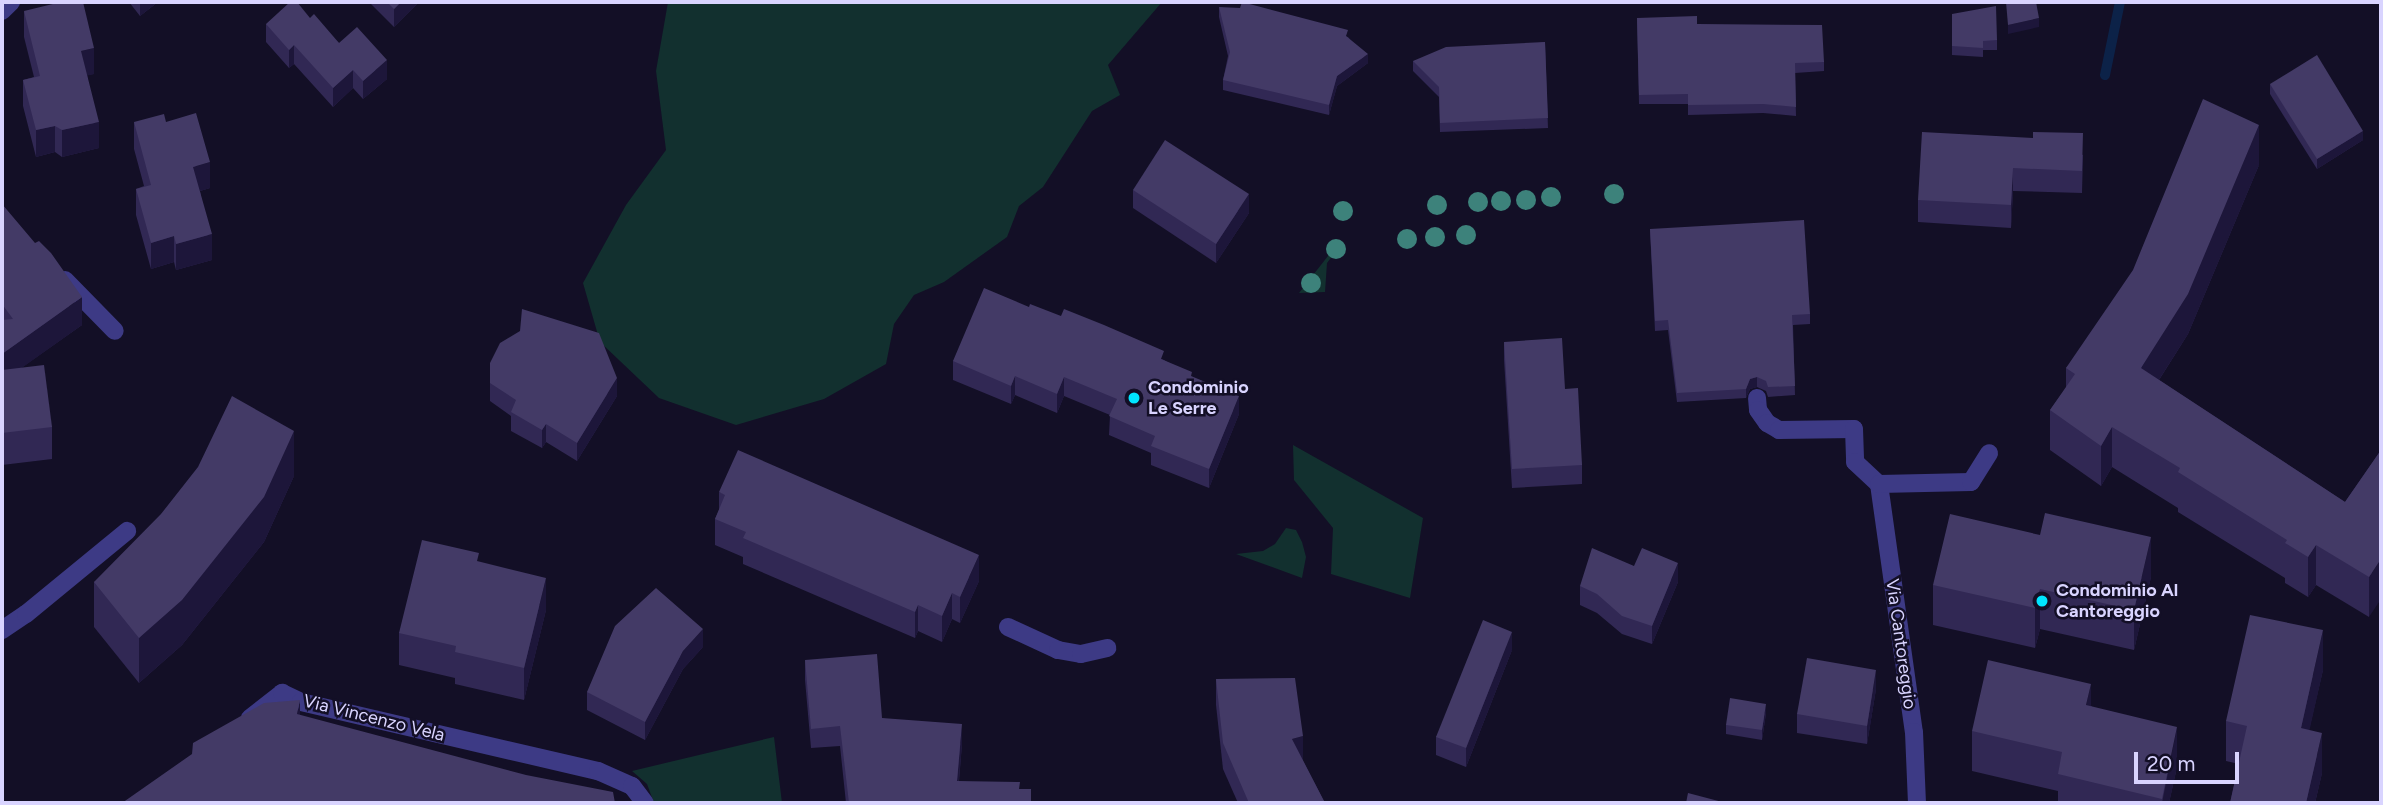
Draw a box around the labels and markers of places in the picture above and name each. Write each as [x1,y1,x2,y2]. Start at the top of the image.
place label: Condominio Le Serre [1148,377,1249,420]
marker: Condominio Le Serre [1126,390,1142,406]
place label: Condominio Al Cantoreggio [2056,580,2178,622]
marker: Condominio Al Cantoreggio [2034,593,2050,609]

